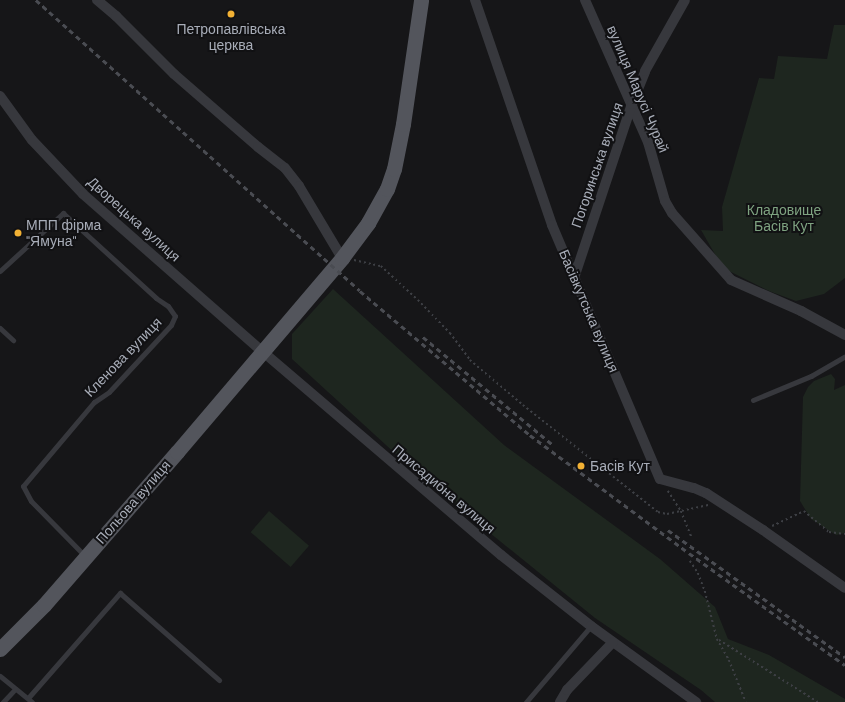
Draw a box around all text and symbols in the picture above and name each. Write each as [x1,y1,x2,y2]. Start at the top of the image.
marker: Петропавлівська церква [226,9,236,19]
place label: Петропавлівська церква [177,21,285,54]
street label: вулиця Марусі Чурай [604,23,672,155]
street label: Погоринська вулиця [568,100,626,230]
street label: Дворецька вулиця [84,173,184,265]
park label: Кладовище Басів Кут [747,202,821,234]
place label: МПП фірма "Ямуна" [26,217,101,250]
marker: МПП фірма "Ямуна" [13,228,23,238]
street label: Басівкутська вулиця [556,247,622,375]
street label: Кленова вулиця [81,314,165,400]
street label: Присадибна вулиця [389,441,499,537]
street label: Польова вулиця [92,457,174,547]
place label: Басів Кут [590,458,650,474]
marker: Басів Кут [575,460,587,472]

